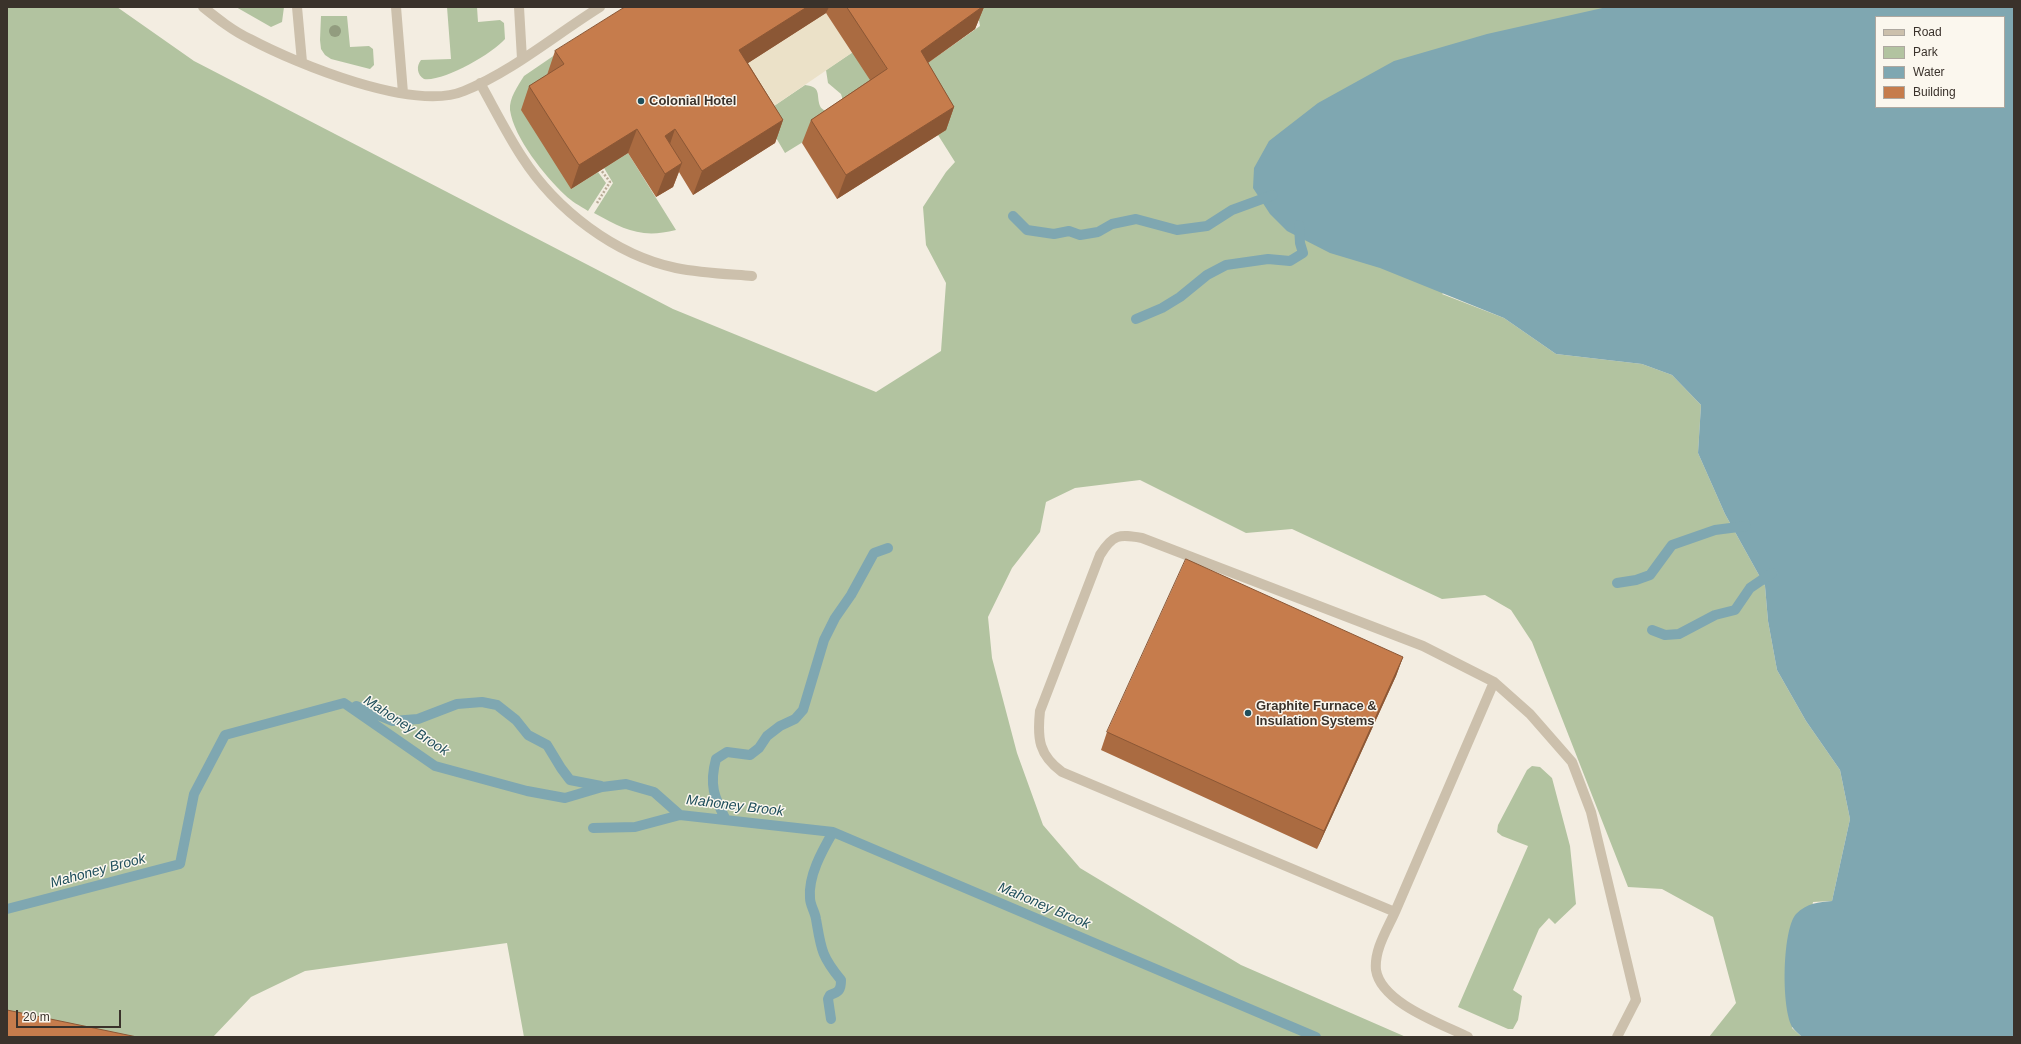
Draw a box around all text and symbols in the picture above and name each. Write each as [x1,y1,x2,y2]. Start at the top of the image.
legend [1875,16,2005,108]
text: Road [1913,25,1942,39]
text: Park [1913,45,1938,59]
text: Water [1913,65,1945,79]
text: Building [1913,85,1956,99]
place label: Colonial Hotel [649,93,736,109]
marker: Colonial Hotel [636,96,646,106]
water label: Mahoney Brook [360,692,452,760]
place label: Graphite Furnace & Insulation Systems [1256,698,1377,729]
marker: Graphite Furnace & Insulation Systems [1243,708,1253,718]
water label: Mahoney Brook [685,792,785,820]
water label: Mahoney Brook [48,850,148,892]
water label: Mahoney Brook [996,879,1092,933]
scale bar [18,1002,123,1028]
text: 20 m [23,1010,50,1024]

